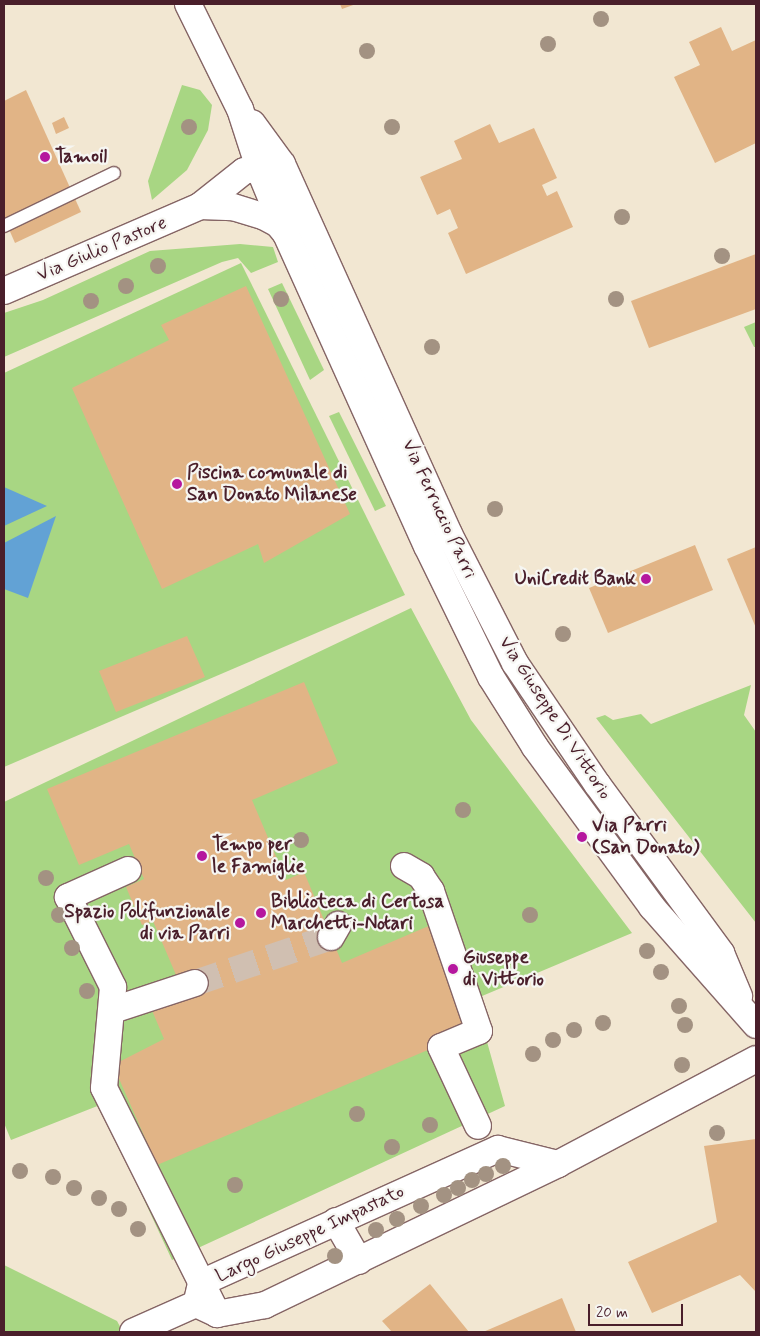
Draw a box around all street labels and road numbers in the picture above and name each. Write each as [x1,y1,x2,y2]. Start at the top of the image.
street label: Via Giulio Pastore [35,212,169,286]
street label: Via Ferruccio Parri [398,438,480,580]
street label: Via Giuseppe Di Vittorio [494,633,616,803]
street label: Largo Giuseppe Impastato [213,1181,407,1287]

